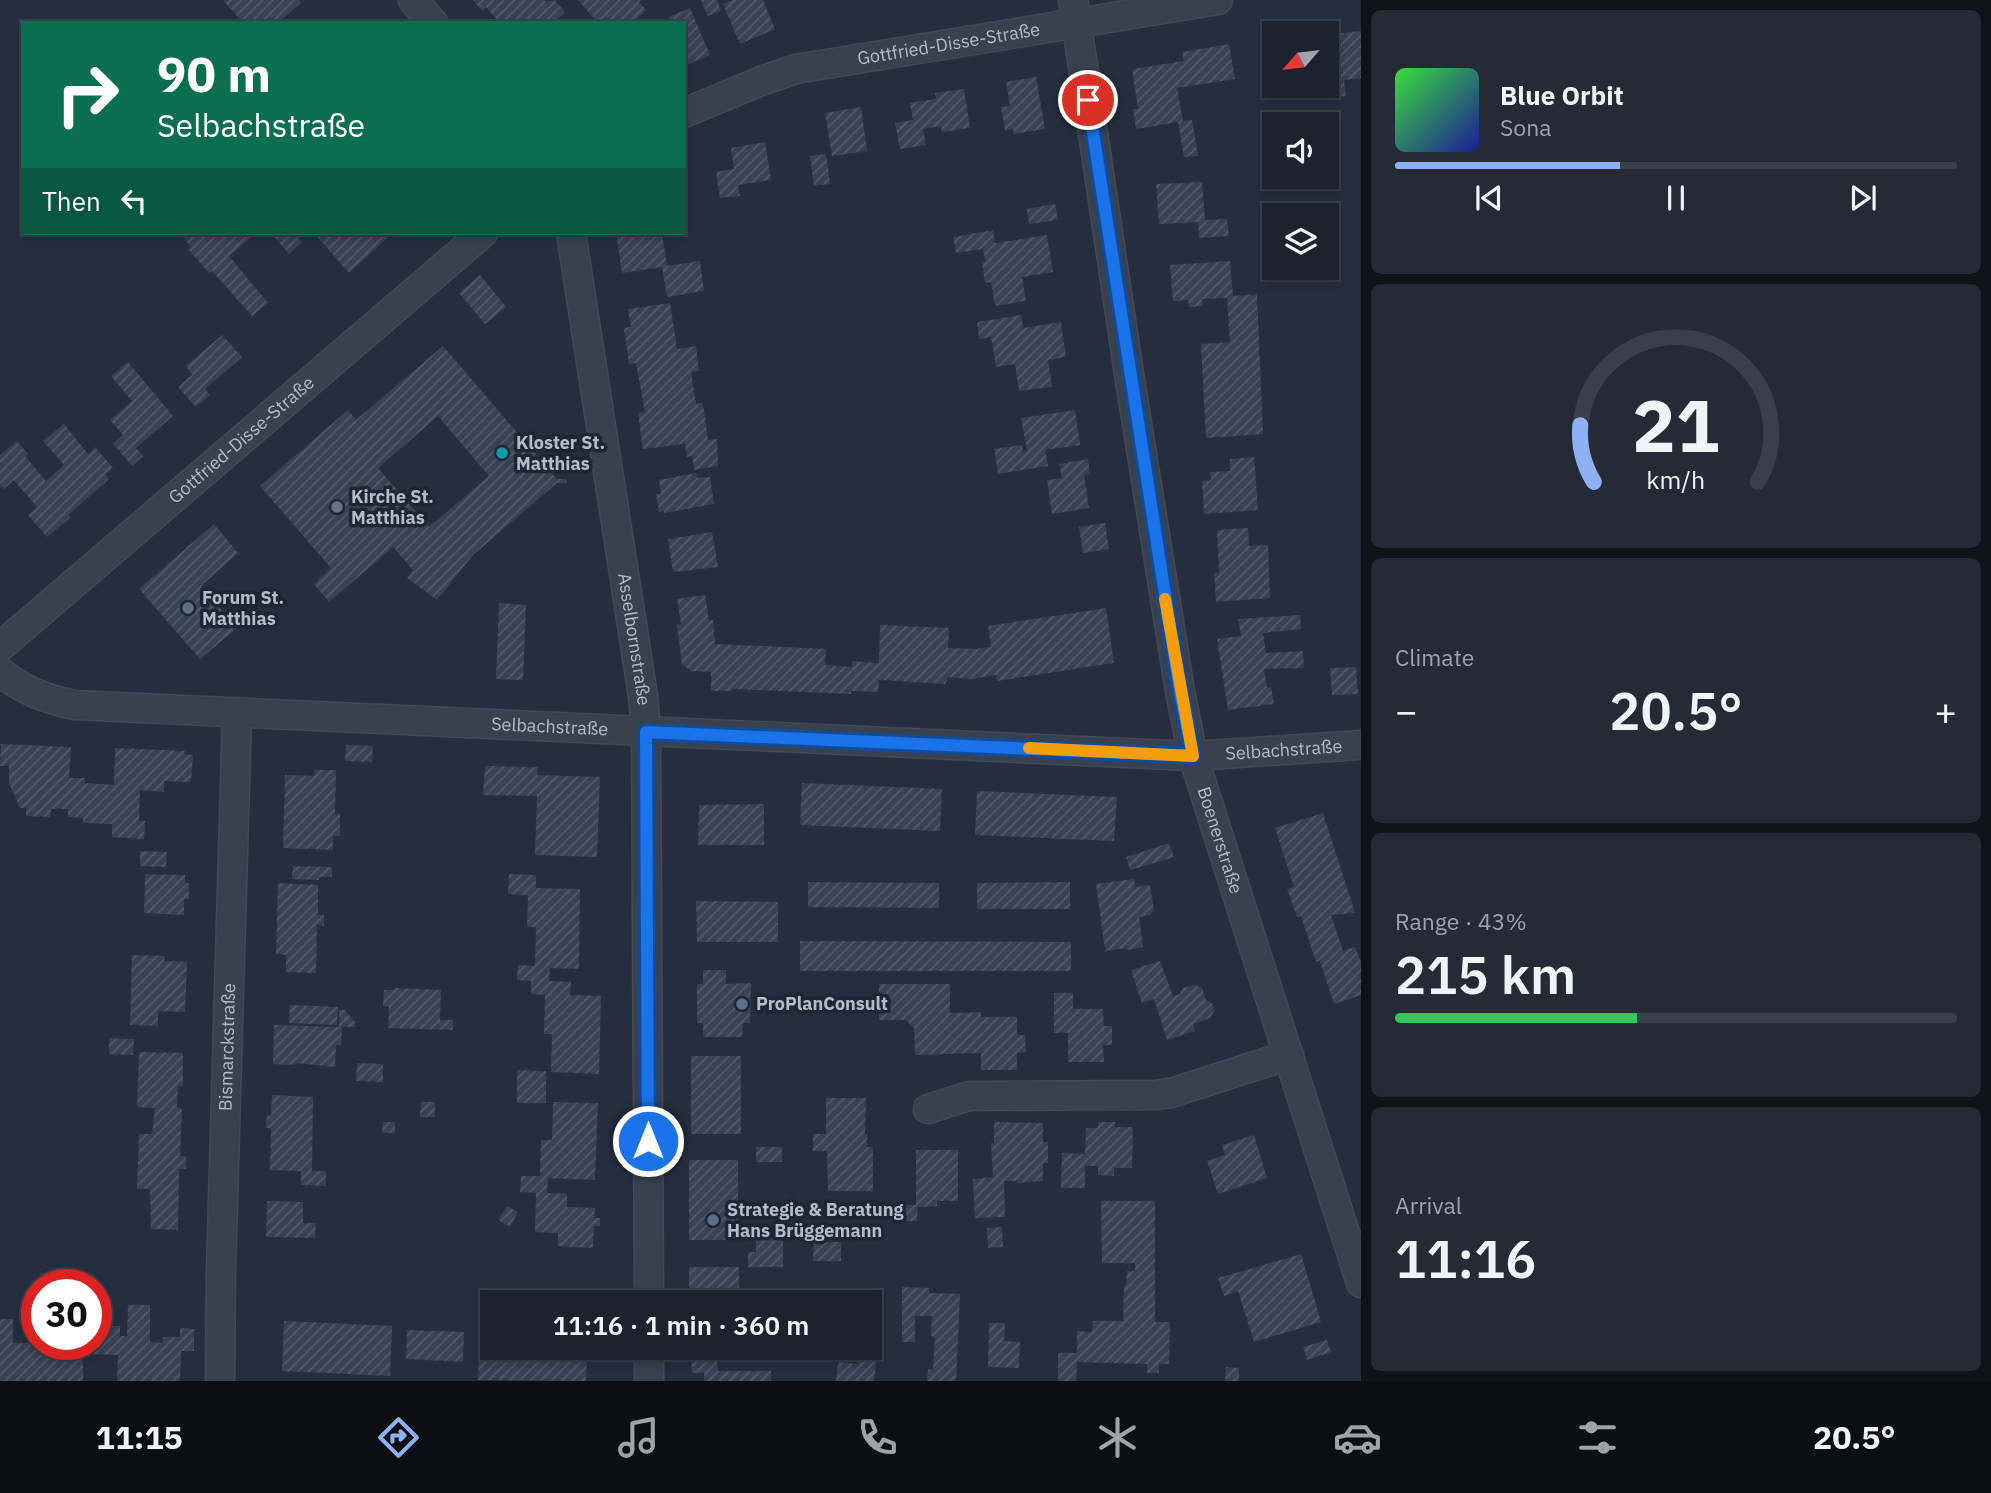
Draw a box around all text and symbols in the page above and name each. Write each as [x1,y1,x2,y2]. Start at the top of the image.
street label: Gottfried-Disse-Straße [856,17,1042,70]
north arrow [1262,21,1339,98]
map controls [1262,21,1339,280]
text: 90 m [157,42,271,105]
icon: right [42,49,133,140]
pin [1058,70,1118,130]
text: Blue Orbit [1500,78,1624,112]
icon: arrive [1069,81,1107,119]
text: Selbachstraße [157,104,365,146]
button: sound [1262,112,1339,189]
text: Sona [1500,112,1552,142]
icon: previous [1470,179,1508,217]
icon: pause [1657,179,1695,217]
icon: next [1844,179,1882,217]
icon: left [115,182,153,220]
text: Then [42,184,101,218]
button: layers [1262,203,1339,280]
street label: Gottfried-Disse-Straße [164,371,319,509]
text: 21 [1632,378,1720,473]
place label: Kloster St. Matthias [516,431,605,475]
marker: Kloster St. Matthias [494,445,510,461]
text: km/h [1647,463,1705,496]
place label: Kirche St. Matthias [351,485,434,529]
marker: Kirche St. Matthias [329,499,345,515]
street label: Asselbornstraße [613,571,656,706]
place label: Forum St. Matthias [202,586,284,630]
marker: Forum St. Matthias [180,600,196,616]
text: Climate [1395,642,1474,672]
text: 20.5° [1609,677,1743,744]
text: − [1395,686,1418,735]
text: + [1934,686,1957,735]
street label: Selbachstraße [491,712,609,740]
street label: Selbachstraße [1225,734,1343,765]
street label: Boenerstraße [1193,784,1248,897]
text: Range · 43% [1395,906,1527,936]
text: 215 km [1395,941,1576,1008]
street label: Bismarckstraße [214,983,240,1111]
place label: ProPlanConsult [756,992,888,1015]
marker: ProPlanConsult [734,996,750,1012]
position arrow [611,1104,685,1178]
text: Arrival [1395,1190,1462,1220]
place label: Strategie & Beratung Hans Brüggemann [727,1198,903,1242]
marker: Strategie & Beratung Hans Brüggemann [705,1212,721,1228]
text: 11:16 [1395,1225,1536,1292]
speed limit sign: 30 [21,1269,112,1360]
text: 11:16 · 1 min · 360 m [553,1308,809,1342]
icon: directions [374,1413,423,1462]
icon: music [614,1413,663,1462]
icon: phone [853,1413,902,1462]
icon: climate [1093,1413,1142,1462]
icon: car [1333,1413,1382,1462]
icon: filters [1573,1413,1622,1462]
text: 11:15 [95,1416,183,1458]
text: 20.5° [1813,1416,1896,1458]

